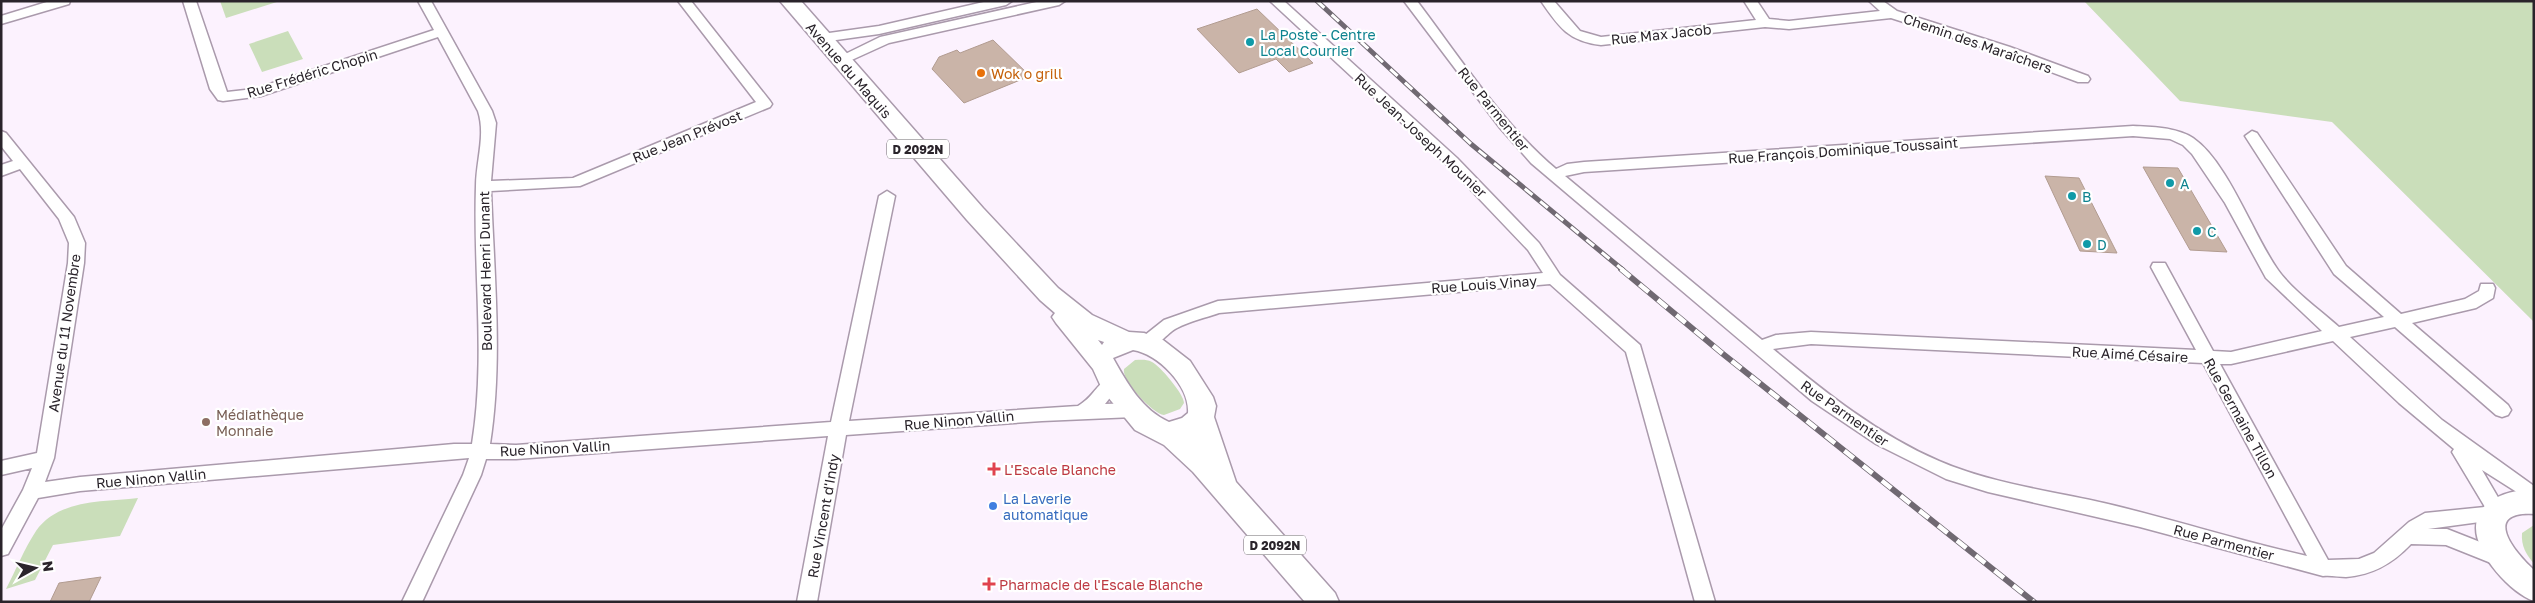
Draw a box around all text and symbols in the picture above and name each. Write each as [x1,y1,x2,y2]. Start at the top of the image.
street label: Chemin des Maraîchers [1901,10,2055,76]
street label: Avenue du Maquis [803,18,895,122]
street label: Rue Max Jacob [1610,20,1712,48]
place label: La Poste - Centre Local Courrier [1260,26,1376,59]
marker: La Poste - Centre Local Courrier [1244,36,1256,48]
street label: Rue Frédéric Chopin [245,45,379,101]
street label: Rue Parmentier [1455,63,1534,155]
place label: Wok o grill [991,65,1062,82]
marker: Wok o grill [975,67,987,79]
street label: Rue Jean-Joseph Mounier [1351,69,1491,201]
street label: Rue Jean Prévost [630,106,744,166]
street label: Rue François Dominique Toussaint [1727,133,1959,167]
road number: D 2092N [887,140,949,158]
place label: A [2180,175,2190,192]
marker: A [2164,177,2176,189]
place label: B [2082,188,2091,205]
marker: B [2066,190,2078,202]
street label: Boulevard Henri Dunant [475,191,495,351]
place label: C [2207,223,2217,240]
marker: C [2191,225,2203,237]
place label: D [2097,236,2107,253]
marker: D [2081,238,2093,250]
street label: Avenue du 11 Novembre [44,253,84,413]
street label: Rue Louis Vinay [1431,272,1538,296]
street label: Rue Aimé Césaire [2071,342,2189,366]
street label: Rue Germaine Tillon [2201,355,2281,481]
street label: Rue Parmentier [1798,376,1893,450]
place label: Médiathèque Monnaie [216,406,304,439]
street label: Rue Ninon Vallin [903,407,1015,433]
marker: Médiathèque Monnaie [200,416,212,428]
street label: Rue Ninon Vallin [499,437,611,459]
street label: Rue Vincent d'Indy [804,453,842,579]
place label: L'Escale Blanche [1004,461,1116,478]
marker: L'Escale Blanche [988,463,1000,475]
street label: Rue Ninon Vallin [95,465,207,491]
place label: La Laverie automatique [1003,490,1088,523]
marker: La Laverie automatique [987,500,999,512]
street label: Rue Parmentier [2172,520,2277,564]
road number: D 2092N [1244,536,1306,554]
north arrow [10,543,60,593]
text: N [39,560,58,573]
place label: Pharmacie de l'Escale Blanche [999,576,1203,593]
marker: Pharmacie de l'Escale Blanche [983,578,995,590]

